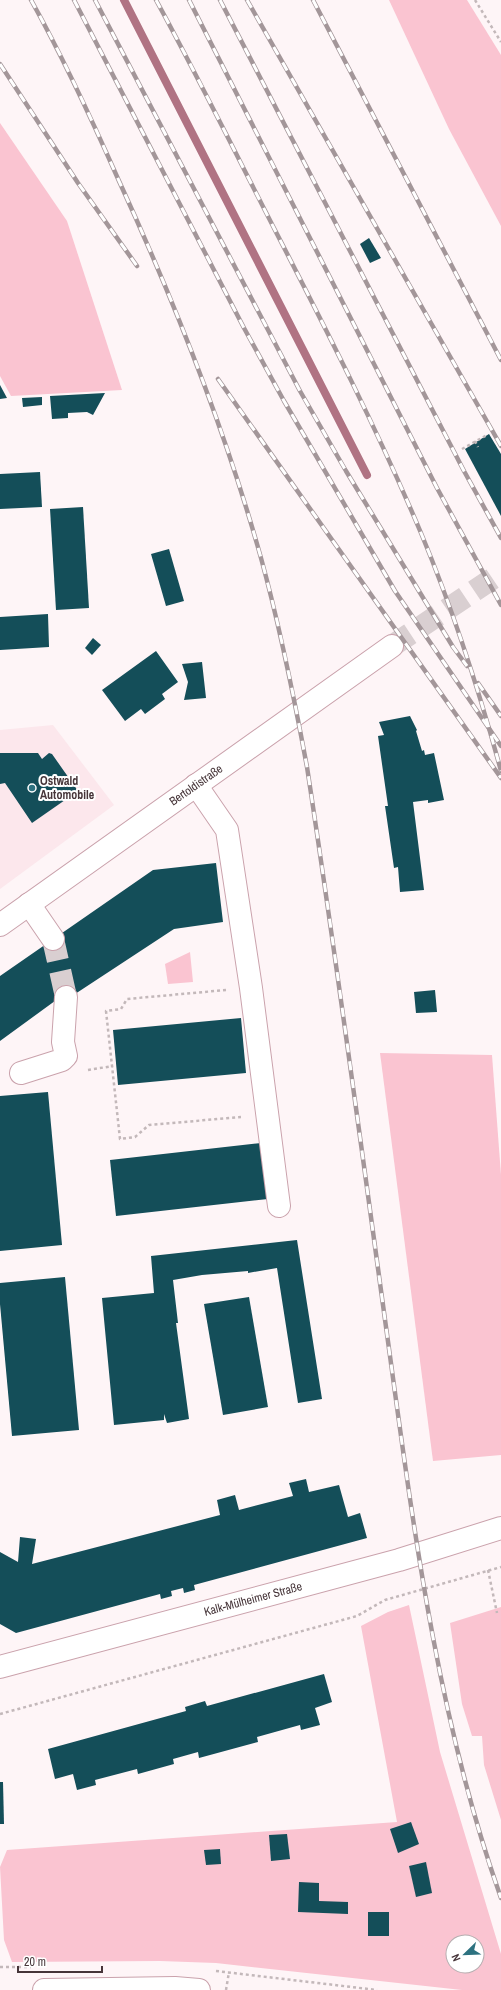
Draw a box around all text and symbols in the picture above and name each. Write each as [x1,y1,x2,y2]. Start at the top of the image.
street label: Bertoldistraße [166,761,226,809]
place label: Ostwald Automobile [40,773,95,803]
marker: Ostwald Automobile [27,783,37,793]
street label: Kalk-Mülheimer Straße [202,1578,304,1620]
north arrow [445,1934,485,1974]
scale bar [18,1948,102,1974]
text: N [448,1952,464,1964]
text: 20 m [24,1954,46,1970]

